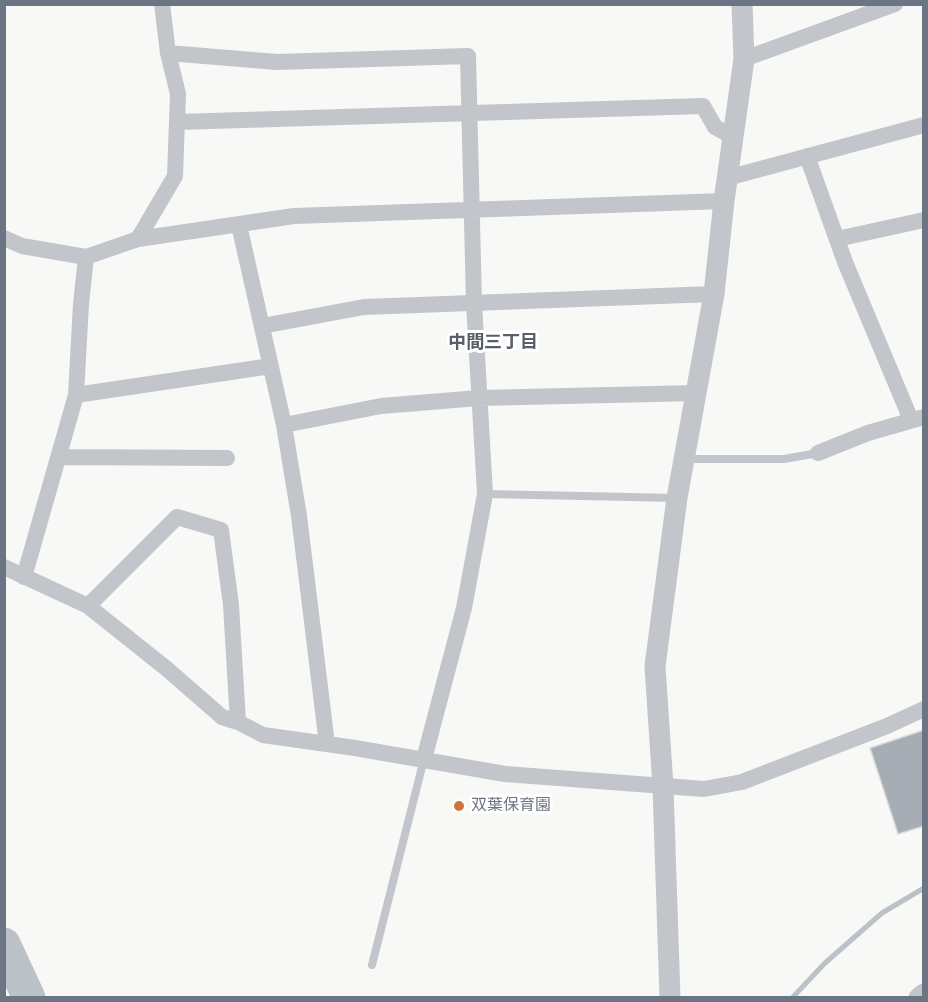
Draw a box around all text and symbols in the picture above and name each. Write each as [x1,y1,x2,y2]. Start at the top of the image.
district label: 中間三丁目 [448,333,538,355]
place label: 双葉保育園 [471,796,551,816]
marker: 双葉保育園 [452,799,466,813]

